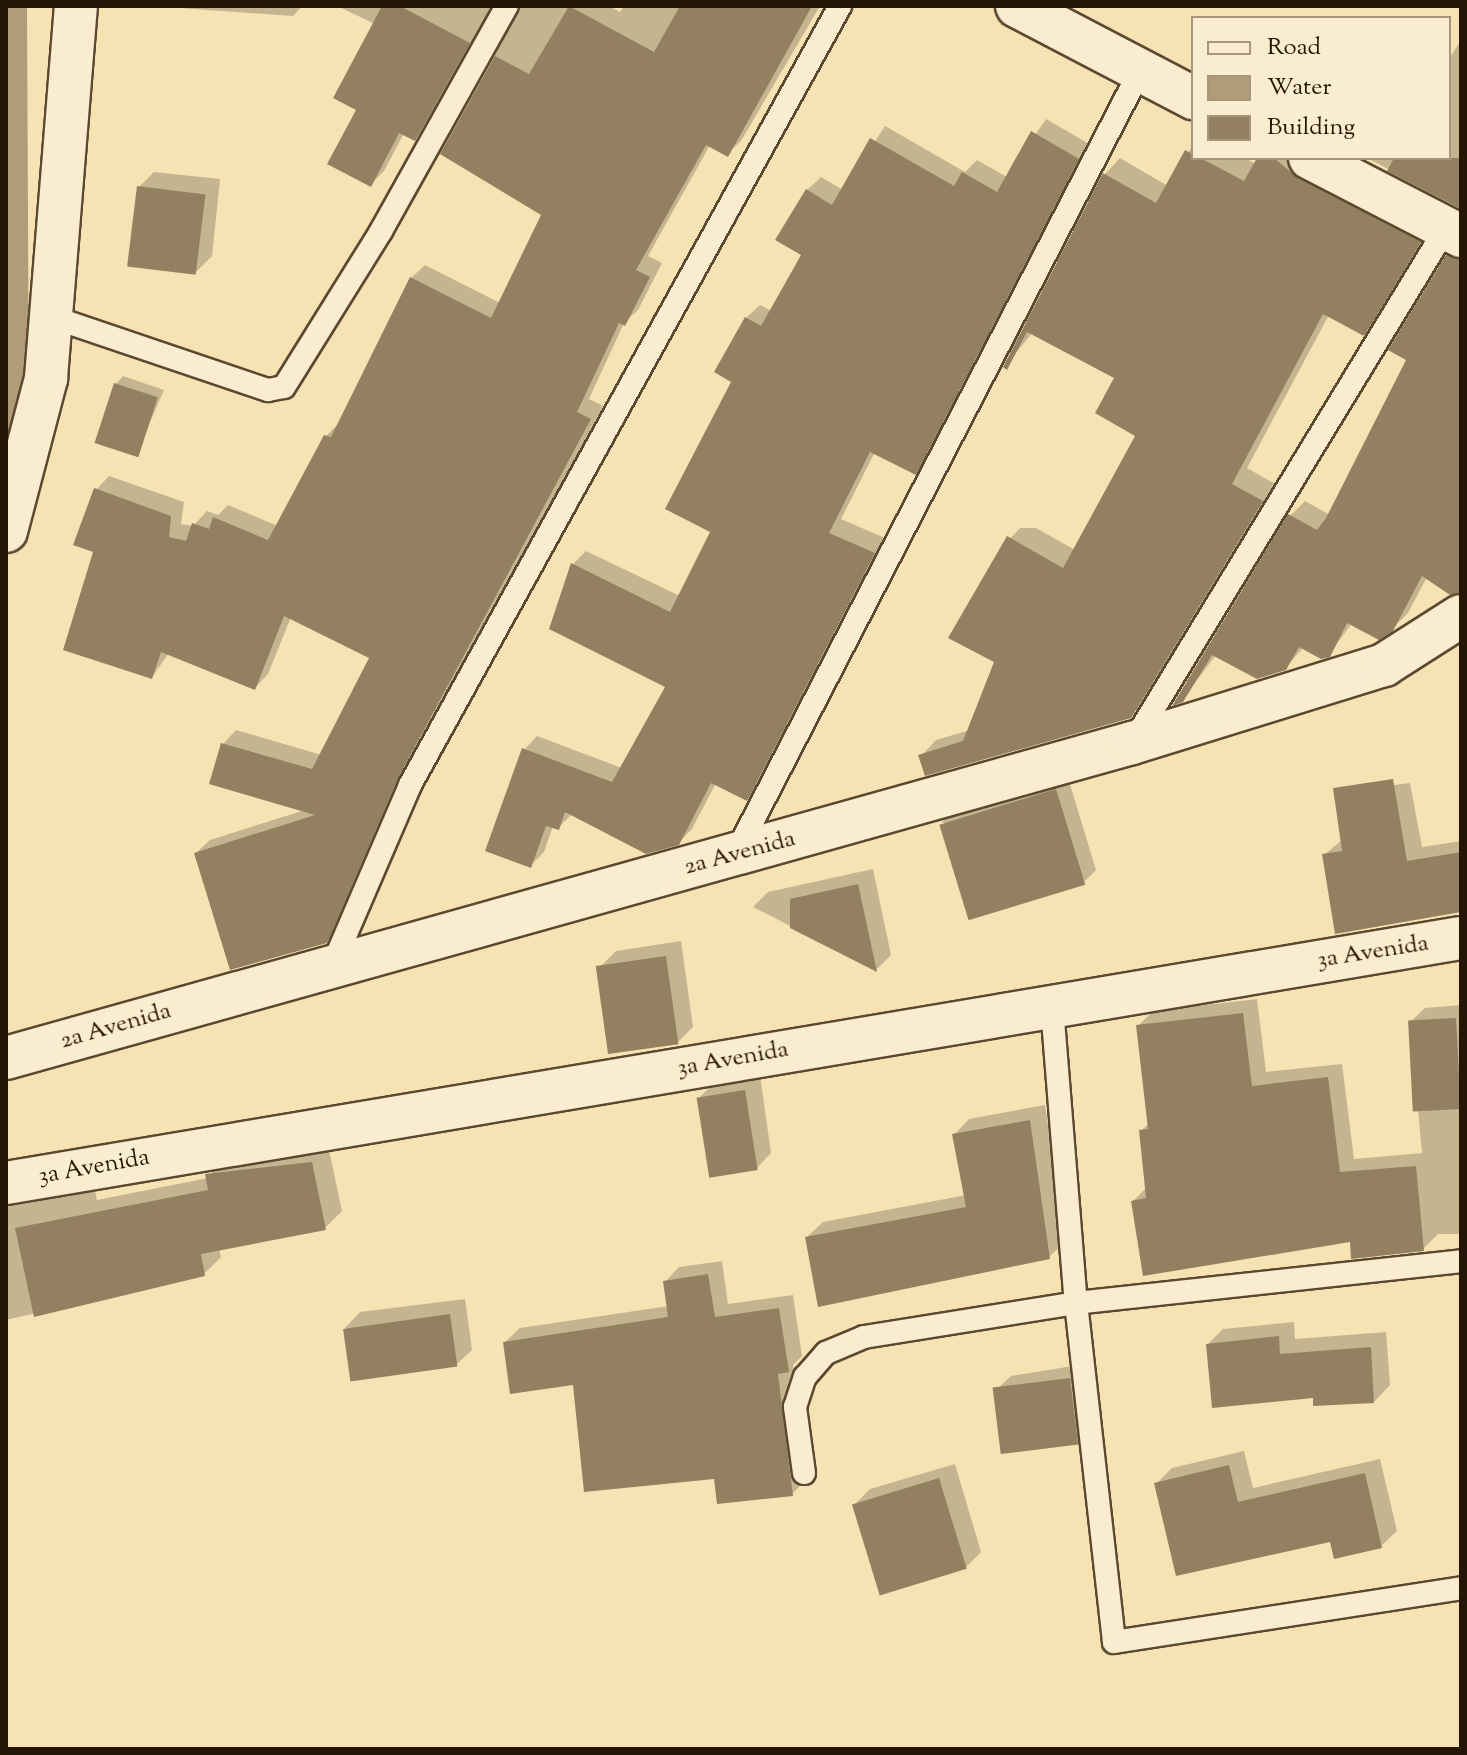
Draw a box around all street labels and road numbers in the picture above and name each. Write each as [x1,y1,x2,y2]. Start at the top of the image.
street label: 2a Avenida [681,825,799,883]
street label: 3a Avenida [1315,930,1431,976]
street label: 2a Avenida [57,997,175,1057]
street label: 3a Avenida [675,1036,791,1084]
street label: 3a Avenida [36,1144,152,1192]

